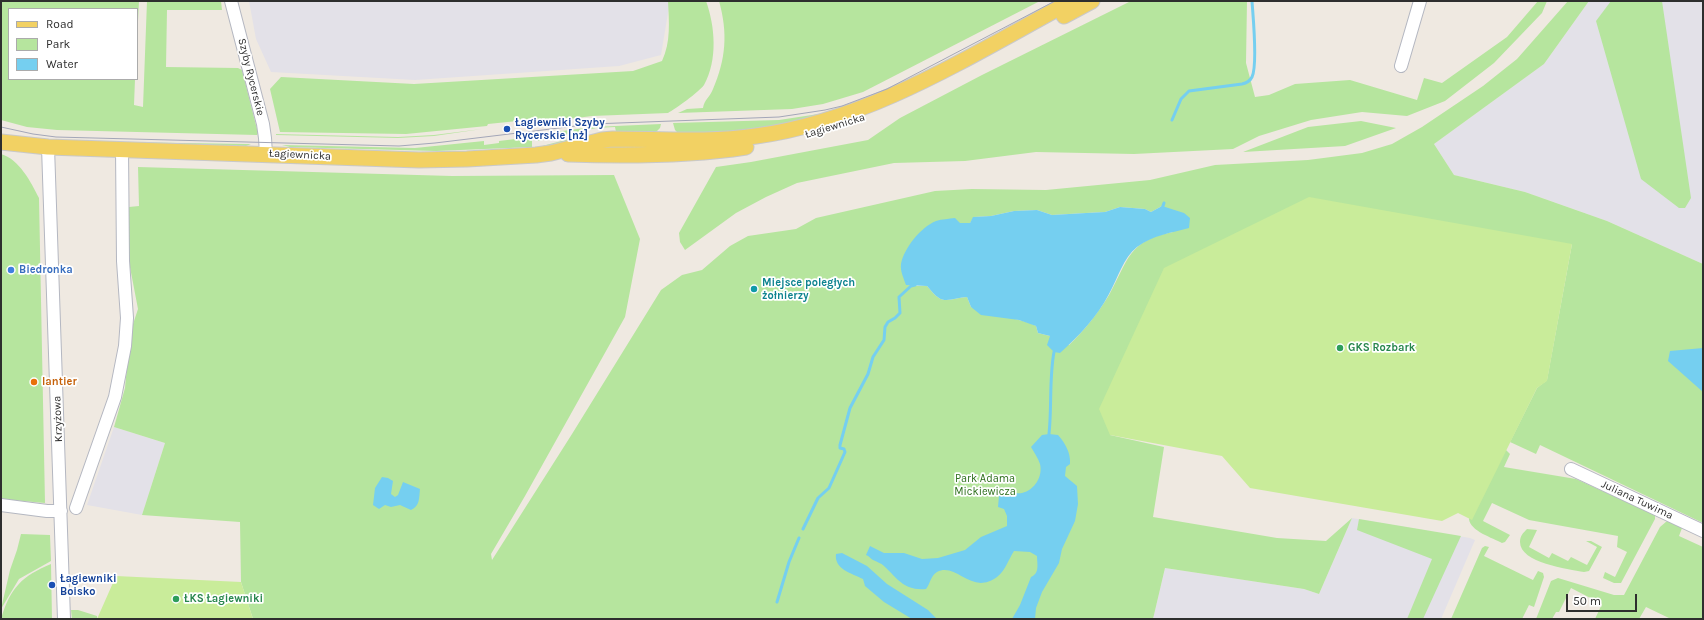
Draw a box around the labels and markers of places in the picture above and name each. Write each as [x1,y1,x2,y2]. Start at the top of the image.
place label: Łagiewniki Szyby Rycerskie [nż] [515,116,605,142]
marker: Łagiewniki Szyby Rycerskie [nż] [502,124,512,134]
place label: Biedronka [19,263,73,277]
marker: Biedronka [6,265,16,275]
place label: Miejsce poległych żołnierzy [762,276,855,302]
marker: Miejsce poległych żołnierzy [749,284,759,294]
place label: GKS Rozbark [1348,341,1415,355]
marker: GKS Rozbark [1335,343,1345,353]
place label: lantier [42,375,77,389]
marker: lantier [29,377,39,387]
place label: Łagiewniki Boisko [60,572,117,598]
marker: Łagiewniki Boisko [47,580,57,590]
place label: ŁKS Łagiewniki [184,592,263,606]
marker: ŁKS Łagiewniki [171,594,181,604]

